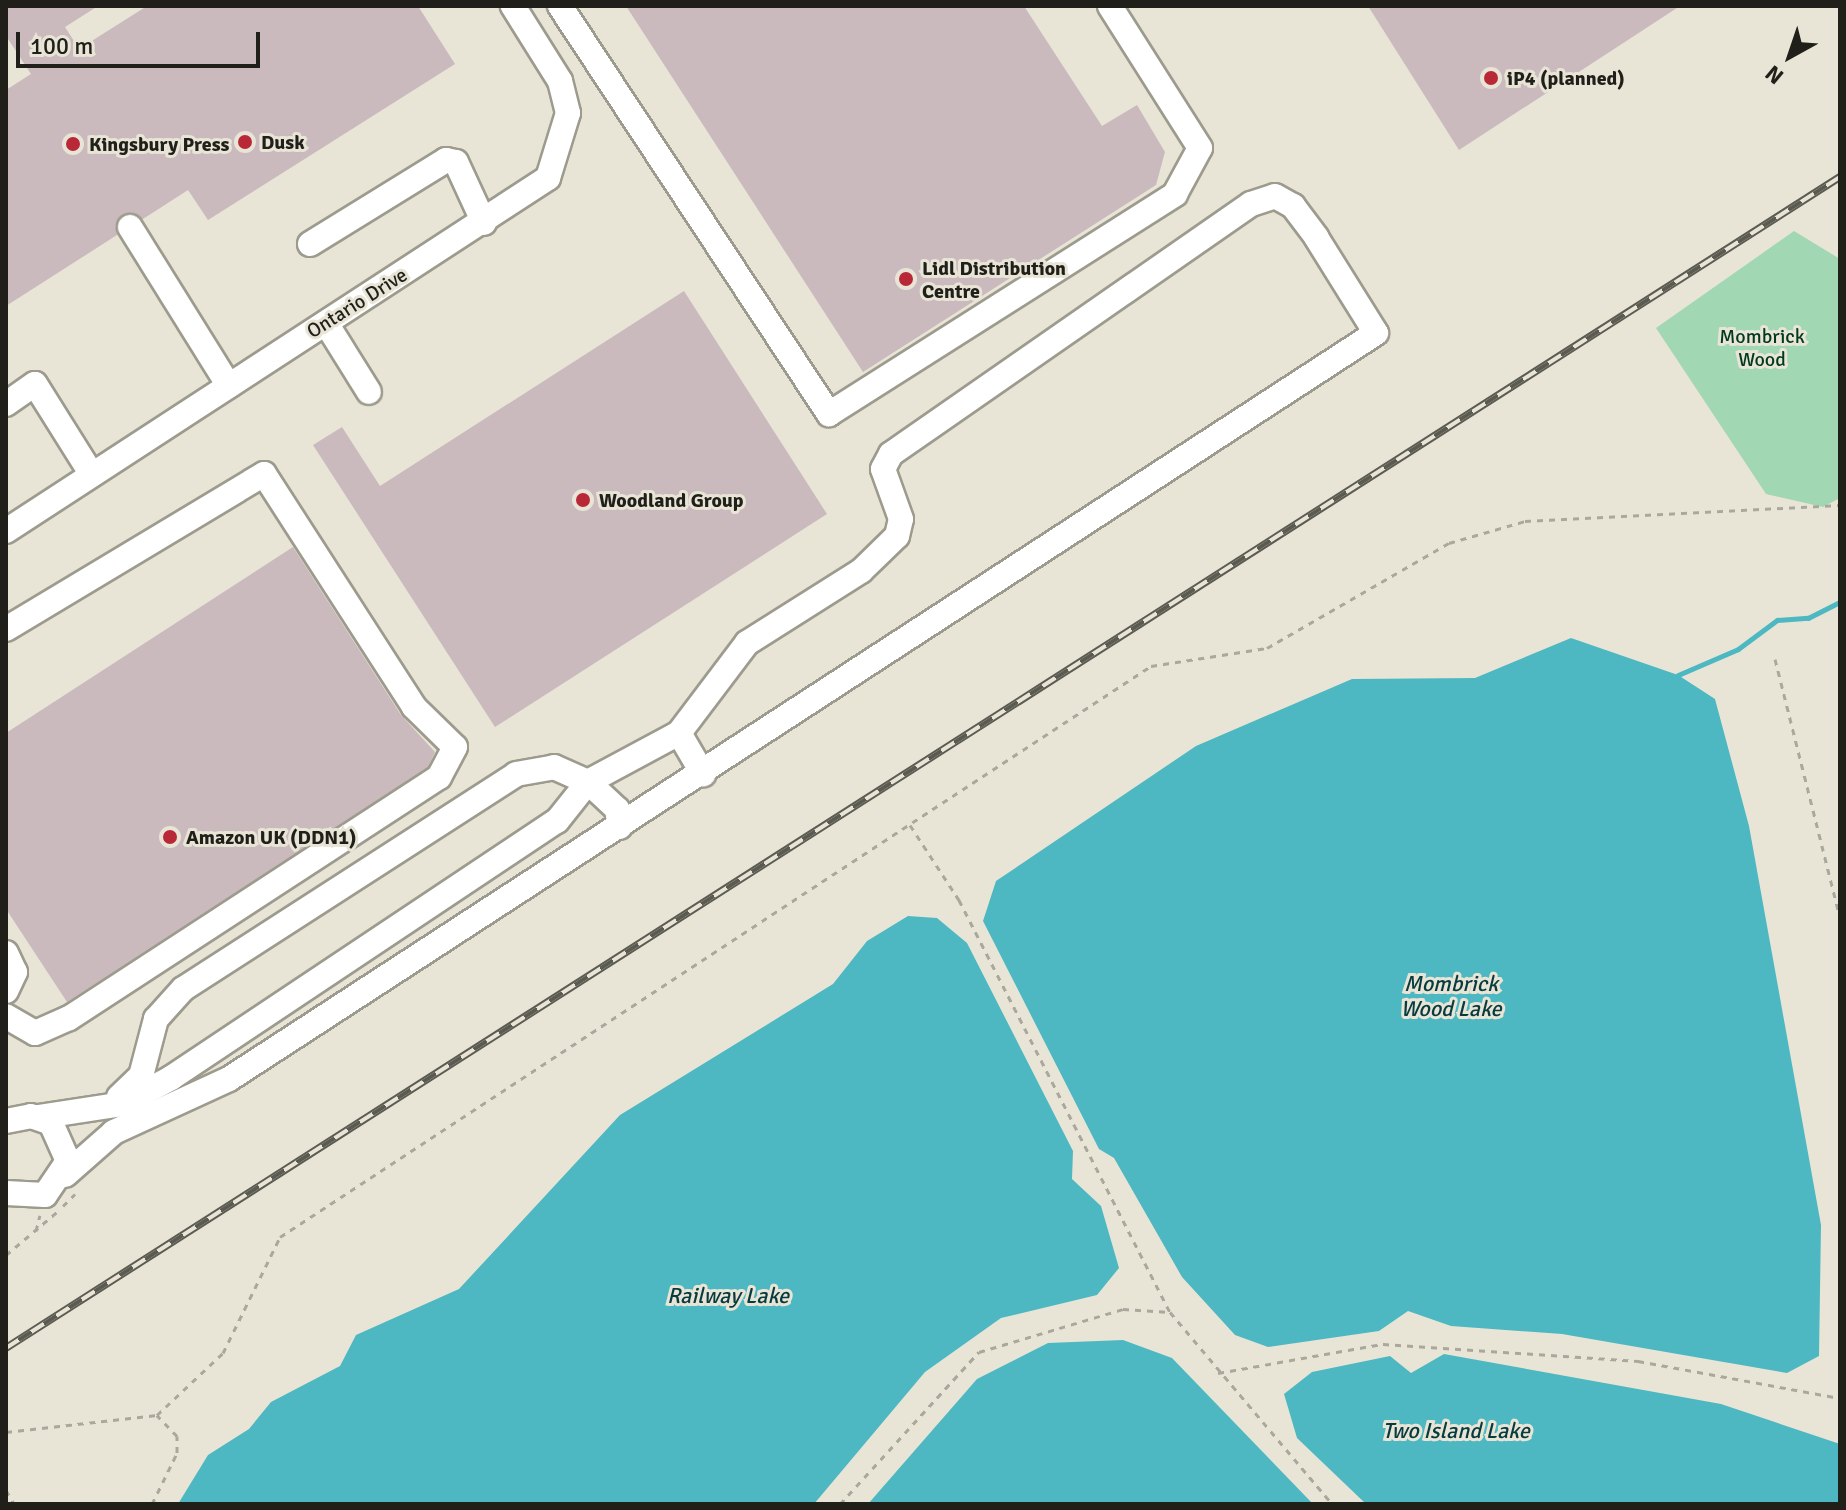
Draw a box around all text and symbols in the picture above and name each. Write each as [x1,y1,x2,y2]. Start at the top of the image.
scale bar [20,16,264,66]
north arrow [1750,16,1830,96]
text: 100 m [30,31,93,61]
text: N [1760,60,1789,90]
place label: iP4 (planned) [1507,66,1625,90]
marker: iP4 (planned) [1482,69,1500,87]
place label: Dusk [261,130,305,154]
place label: Kingsbury Press [89,132,229,156]
marker: Dusk [236,133,254,151]
marker: Kingsbury Press [64,135,82,153]
place label: Lidl Distribution Centre [922,256,1066,303]
street label: Ontario Drive [302,263,412,343]
marker: Lidl Distribution Centre [897,270,915,288]
park label: Mombrick Wood [1719,325,1805,372]
place label: Woodland Group [599,488,744,512]
marker: Woodland Group [574,491,592,509]
place label: Amazon UK (DDN1) [186,825,356,849]
marker: Amazon UK (DDN1) [161,828,179,846]
water label: Mombrick Wood Lake [1400,970,1502,1022]
water label: Railway Lake [667,1283,789,1309]
water label: Two Island Lake [1382,1418,1530,1444]

